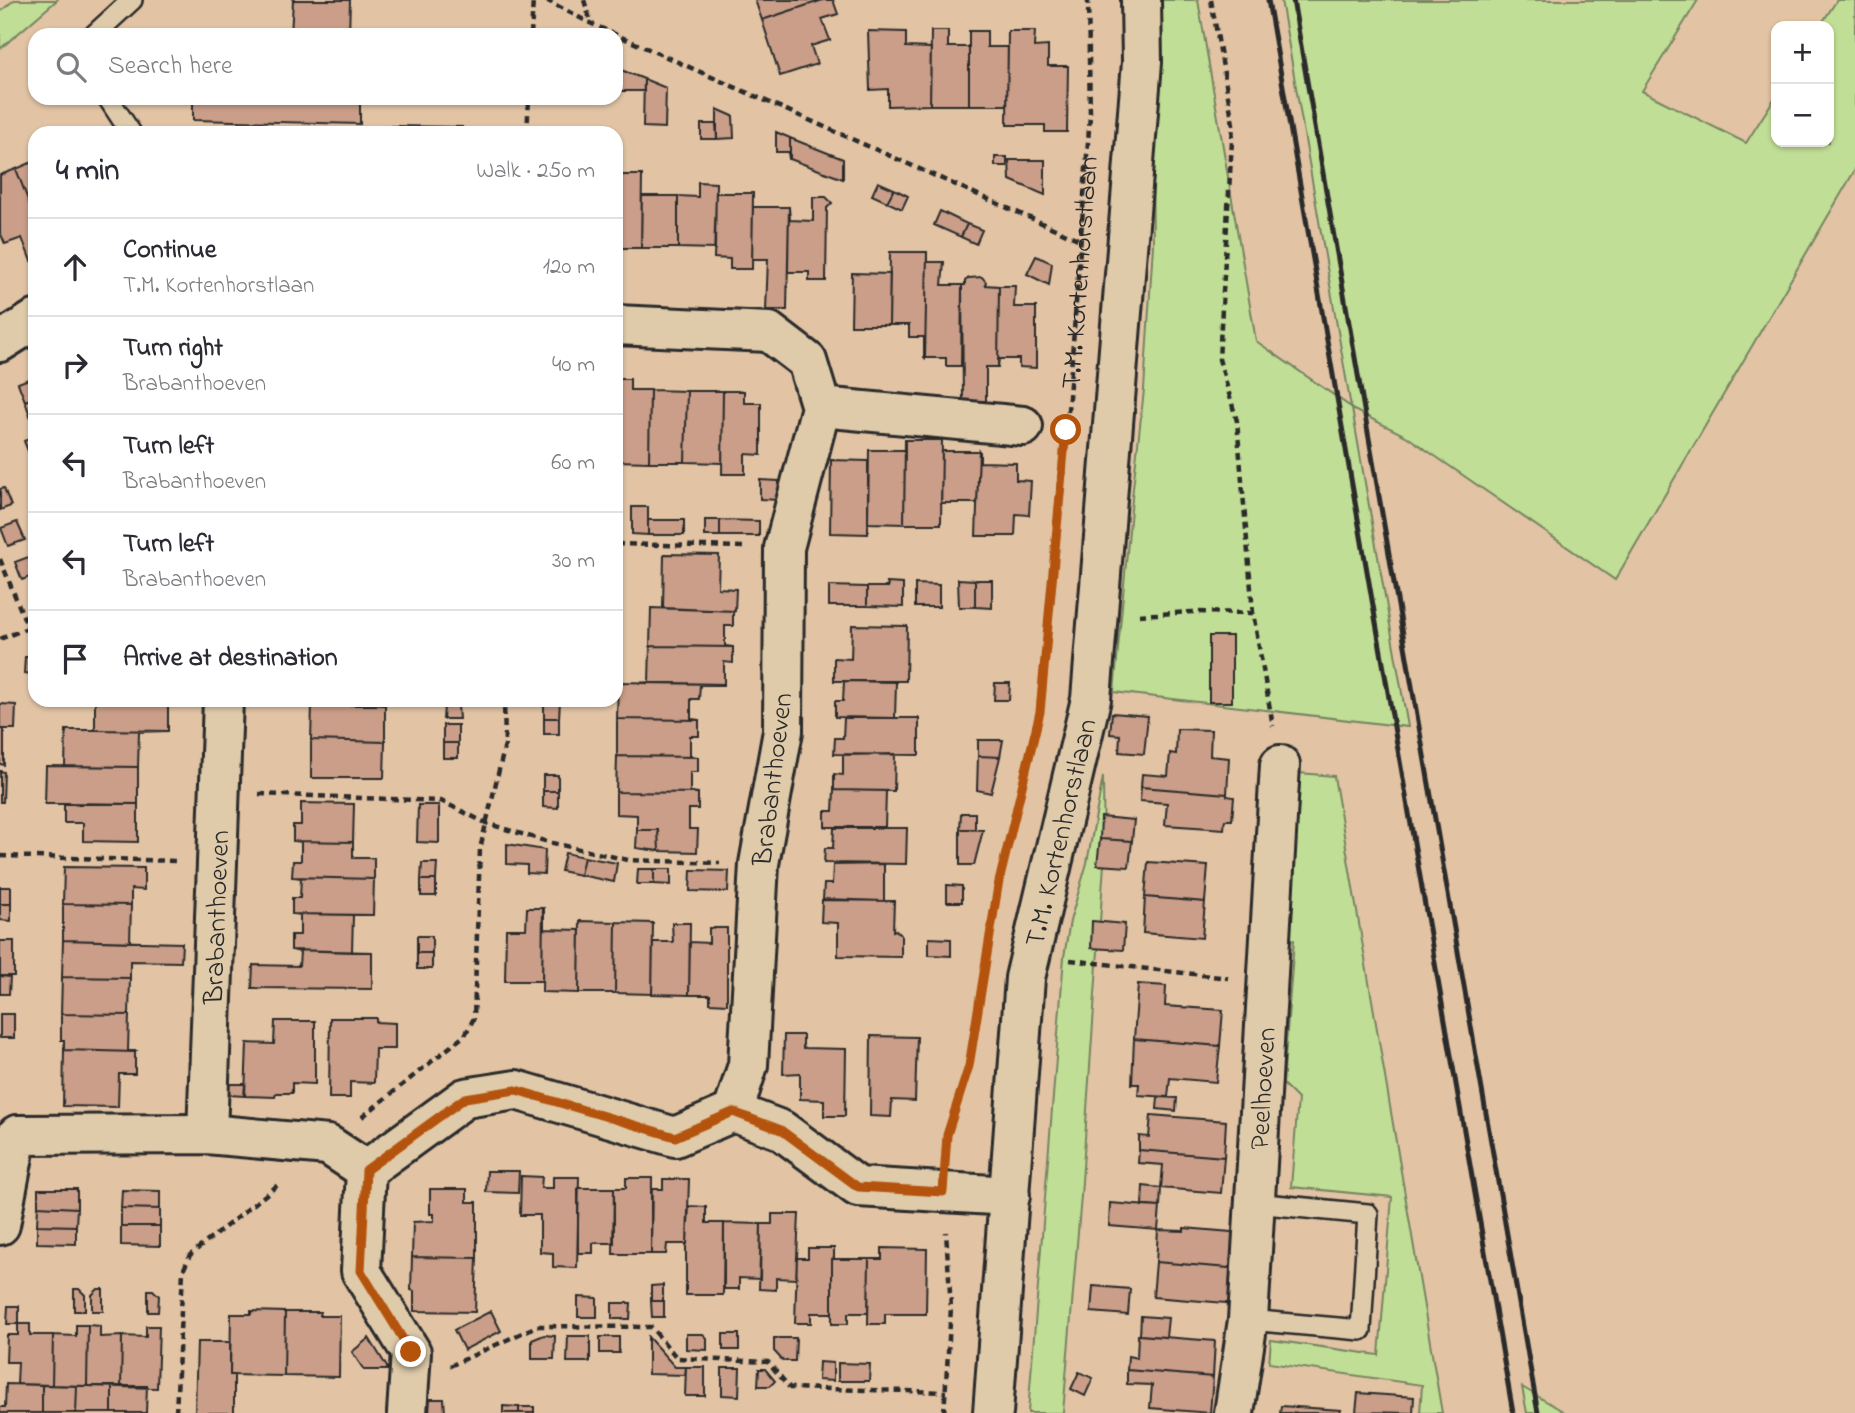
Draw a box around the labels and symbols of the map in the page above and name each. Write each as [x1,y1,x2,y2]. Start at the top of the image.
street label: T.M. Kortenhorstlaan [1053,155,1111,390]
route start [1050,414,1081,445]
street label: Brabanthoeven [743,690,805,869]
street label: T.M. Kortenhorstlaan [1016,715,1110,951]
street label: Brabanthoeven [195,829,242,1006]
street label: Peelhoeven [1241,1026,1289,1151]
route end [395,1336,426,1367]

